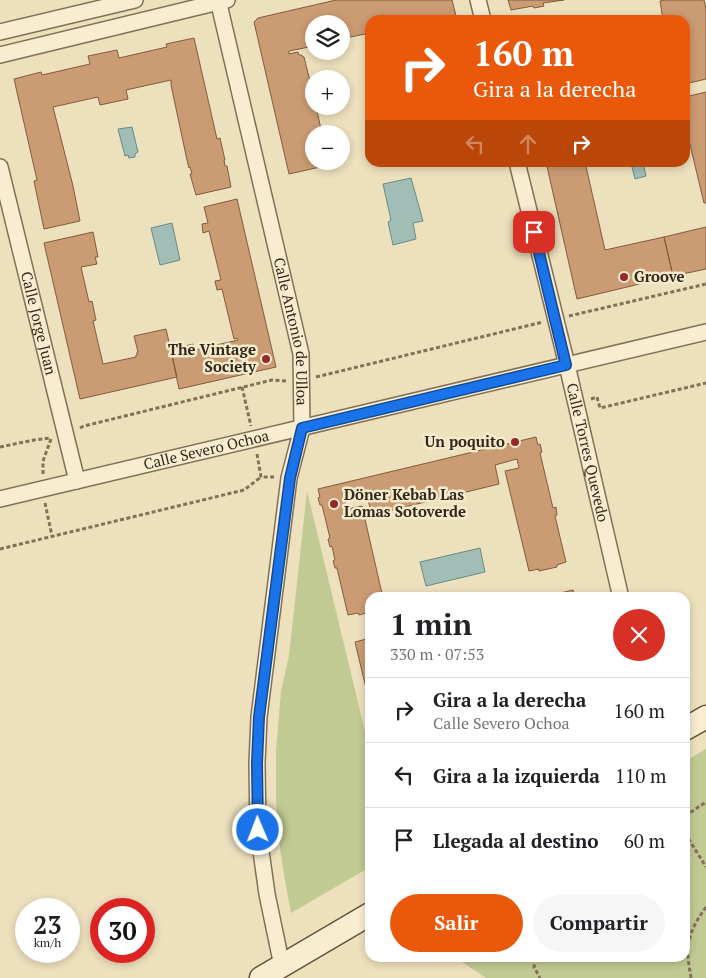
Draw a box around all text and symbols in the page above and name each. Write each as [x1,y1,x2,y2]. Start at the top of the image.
map controls [305,15,350,170]
button: layers [305,15,350,60]
text: 160 m [473,30,574,76]
icon: right [390,35,455,100]
button: + [305,70,350,115]
text: Gira a la derecha [473,74,636,103]
button: − [305,125,350,170]
icon: left [461,130,489,158]
icon: ahead [514,130,542,158]
icon: right [567,130,595,158]
pin [513,211,555,253]
icon: arrive [520,218,548,246]
street label: Calle Antonio de Ulloa [270,255,313,406]
place label: Groove [634,266,685,286]
street label: Calle Jorge Juan [17,269,62,377]
marker: Groove [618,271,630,283]
place label: The Vintage Society [168,339,257,376]
marker: The Vintage Society [260,353,272,365]
street label: Calle Torres Quevedo [563,381,614,524]
street label: Calle Severo Ochoa [141,425,271,474]
place label: Un poquito [424,431,505,451]
marker: Un poquito [509,436,521,448]
place label: Döner Kebab Las Lomas Sotoverde [344,484,466,521]
marker: Döner Kebab Las Lomas Sotoverde [328,498,340,510]
text: 1 min [390,604,472,644]
button: close [613,609,665,661]
text: 330 m · 07:53 [390,643,484,665]
text: Gira a la derecha [433,687,586,712]
icon: right [390,696,418,724]
text: 160 m [614,698,665,723]
text: Calle Severo Ochoa [433,712,570,734]
icon: left [390,761,418,789]
text: Gira a la izquierda [433,763,600,788]
text: 110 m [615,763,666,788]
position arrow [231,803,283,855]
icon: arrive [390,826,418,854]
text: Llegada al destino [433,828,599,853]
text: 60 m [624,828,665,853]
button: Salir [390,894,523,952]
button: Compartir [533,894,665,952]
speed limit sign: 30 [90,898,155,963]
text: 23 [33,908,62,941]
text: km/h [34,935,61,950]

